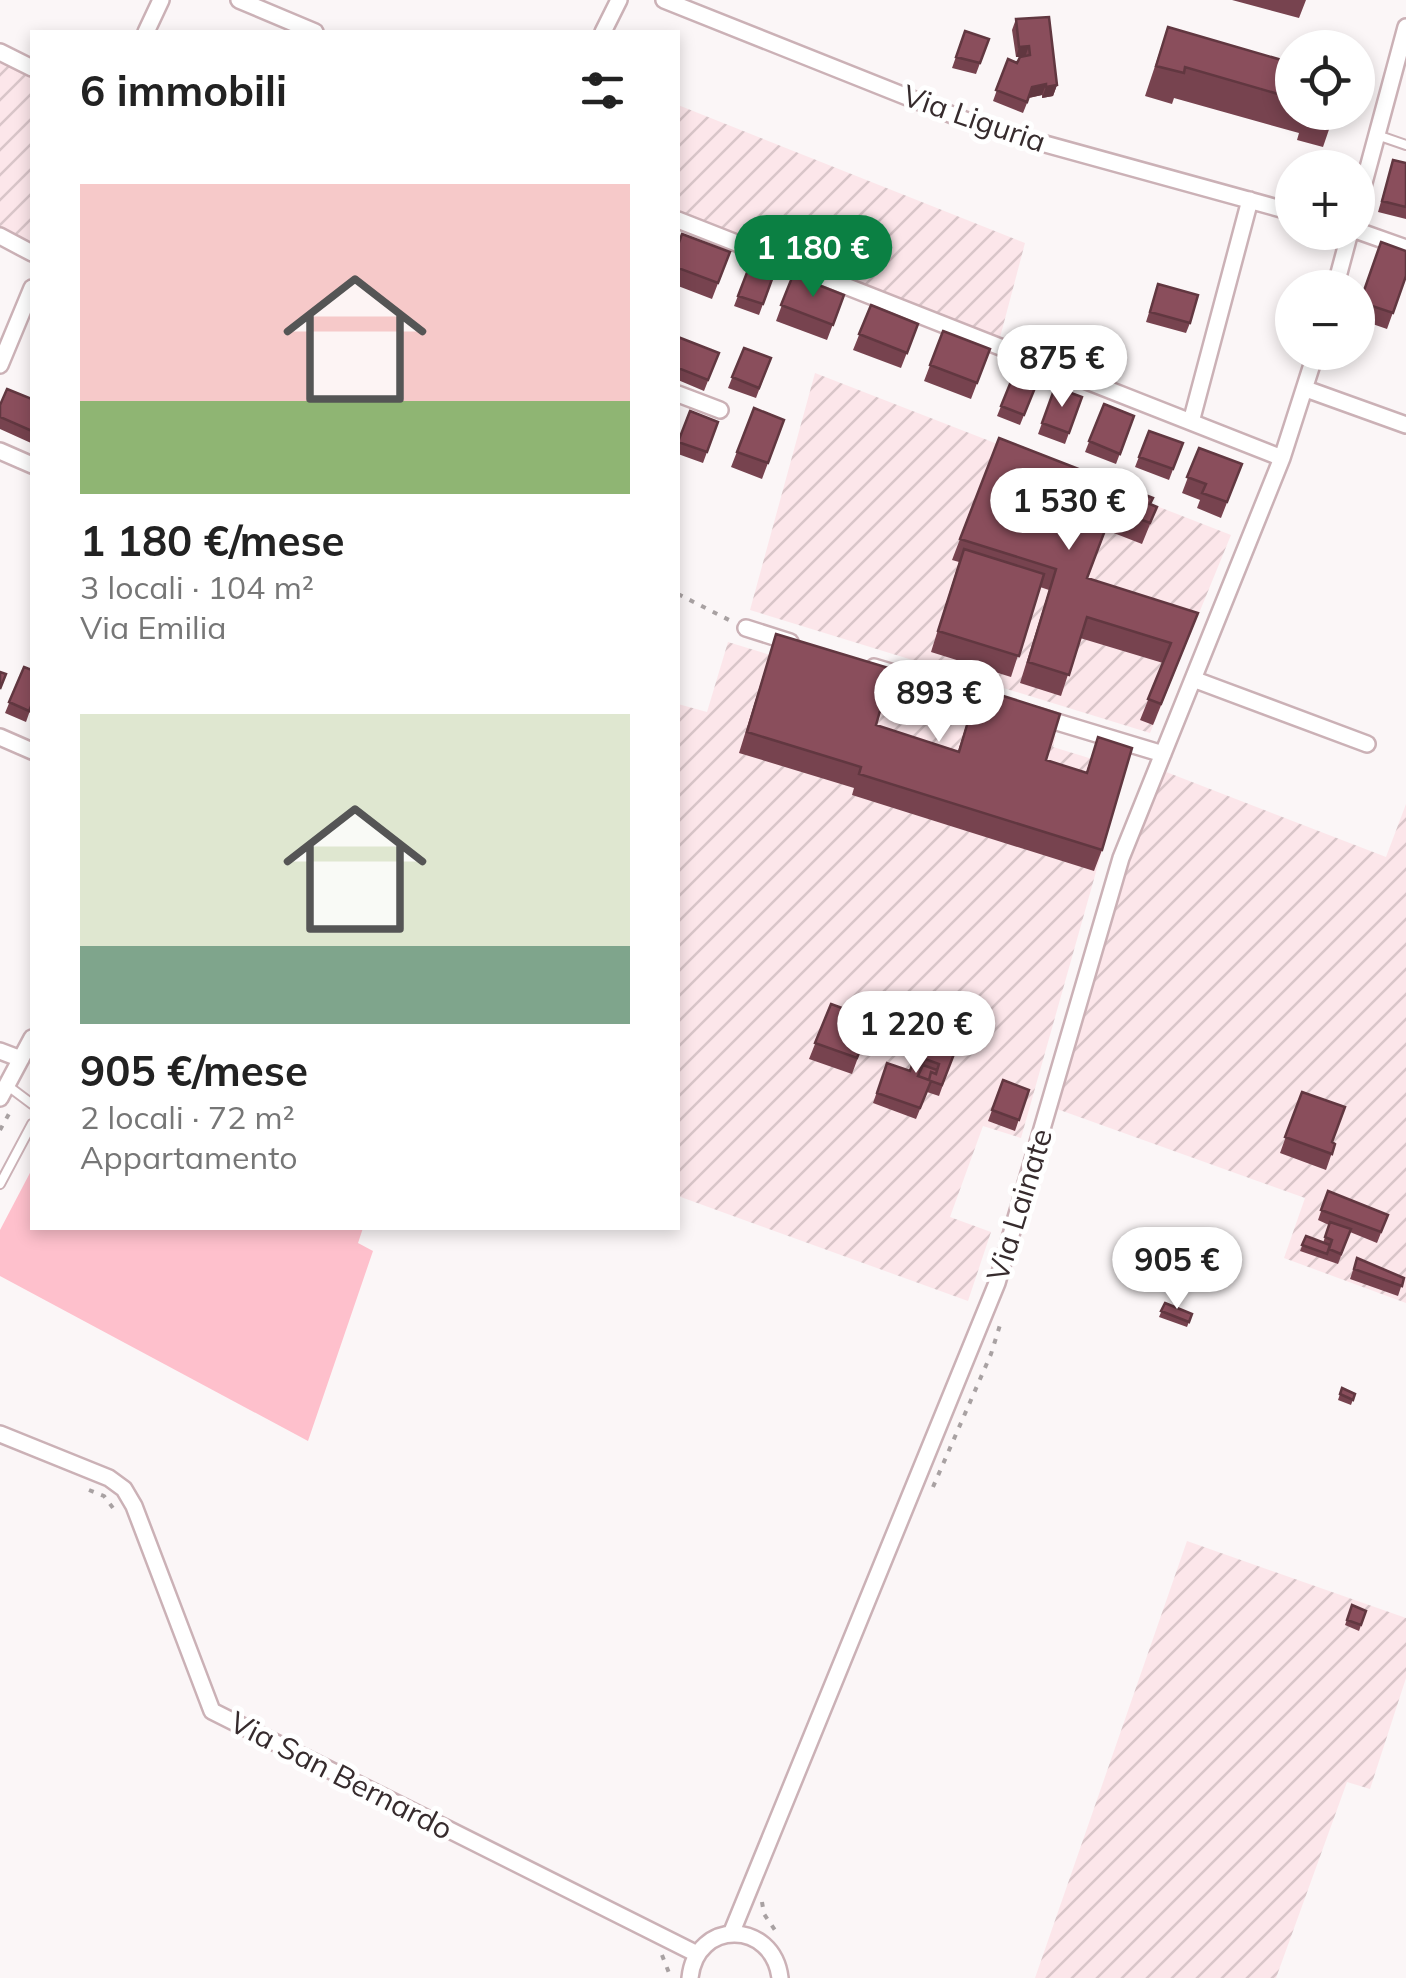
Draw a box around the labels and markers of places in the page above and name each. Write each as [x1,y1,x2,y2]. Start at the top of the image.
pin: 1 180 € [721,215,905,300]
pin: 875 € [992,325,1132,410]
pin: 1 530 € [977,468,1161,553]
pin: 893 € [869,660,1009,745]
pin: 1 220 € [824,991,1008,1076]
pin: 905 € [1107,1227,1247,1312]

